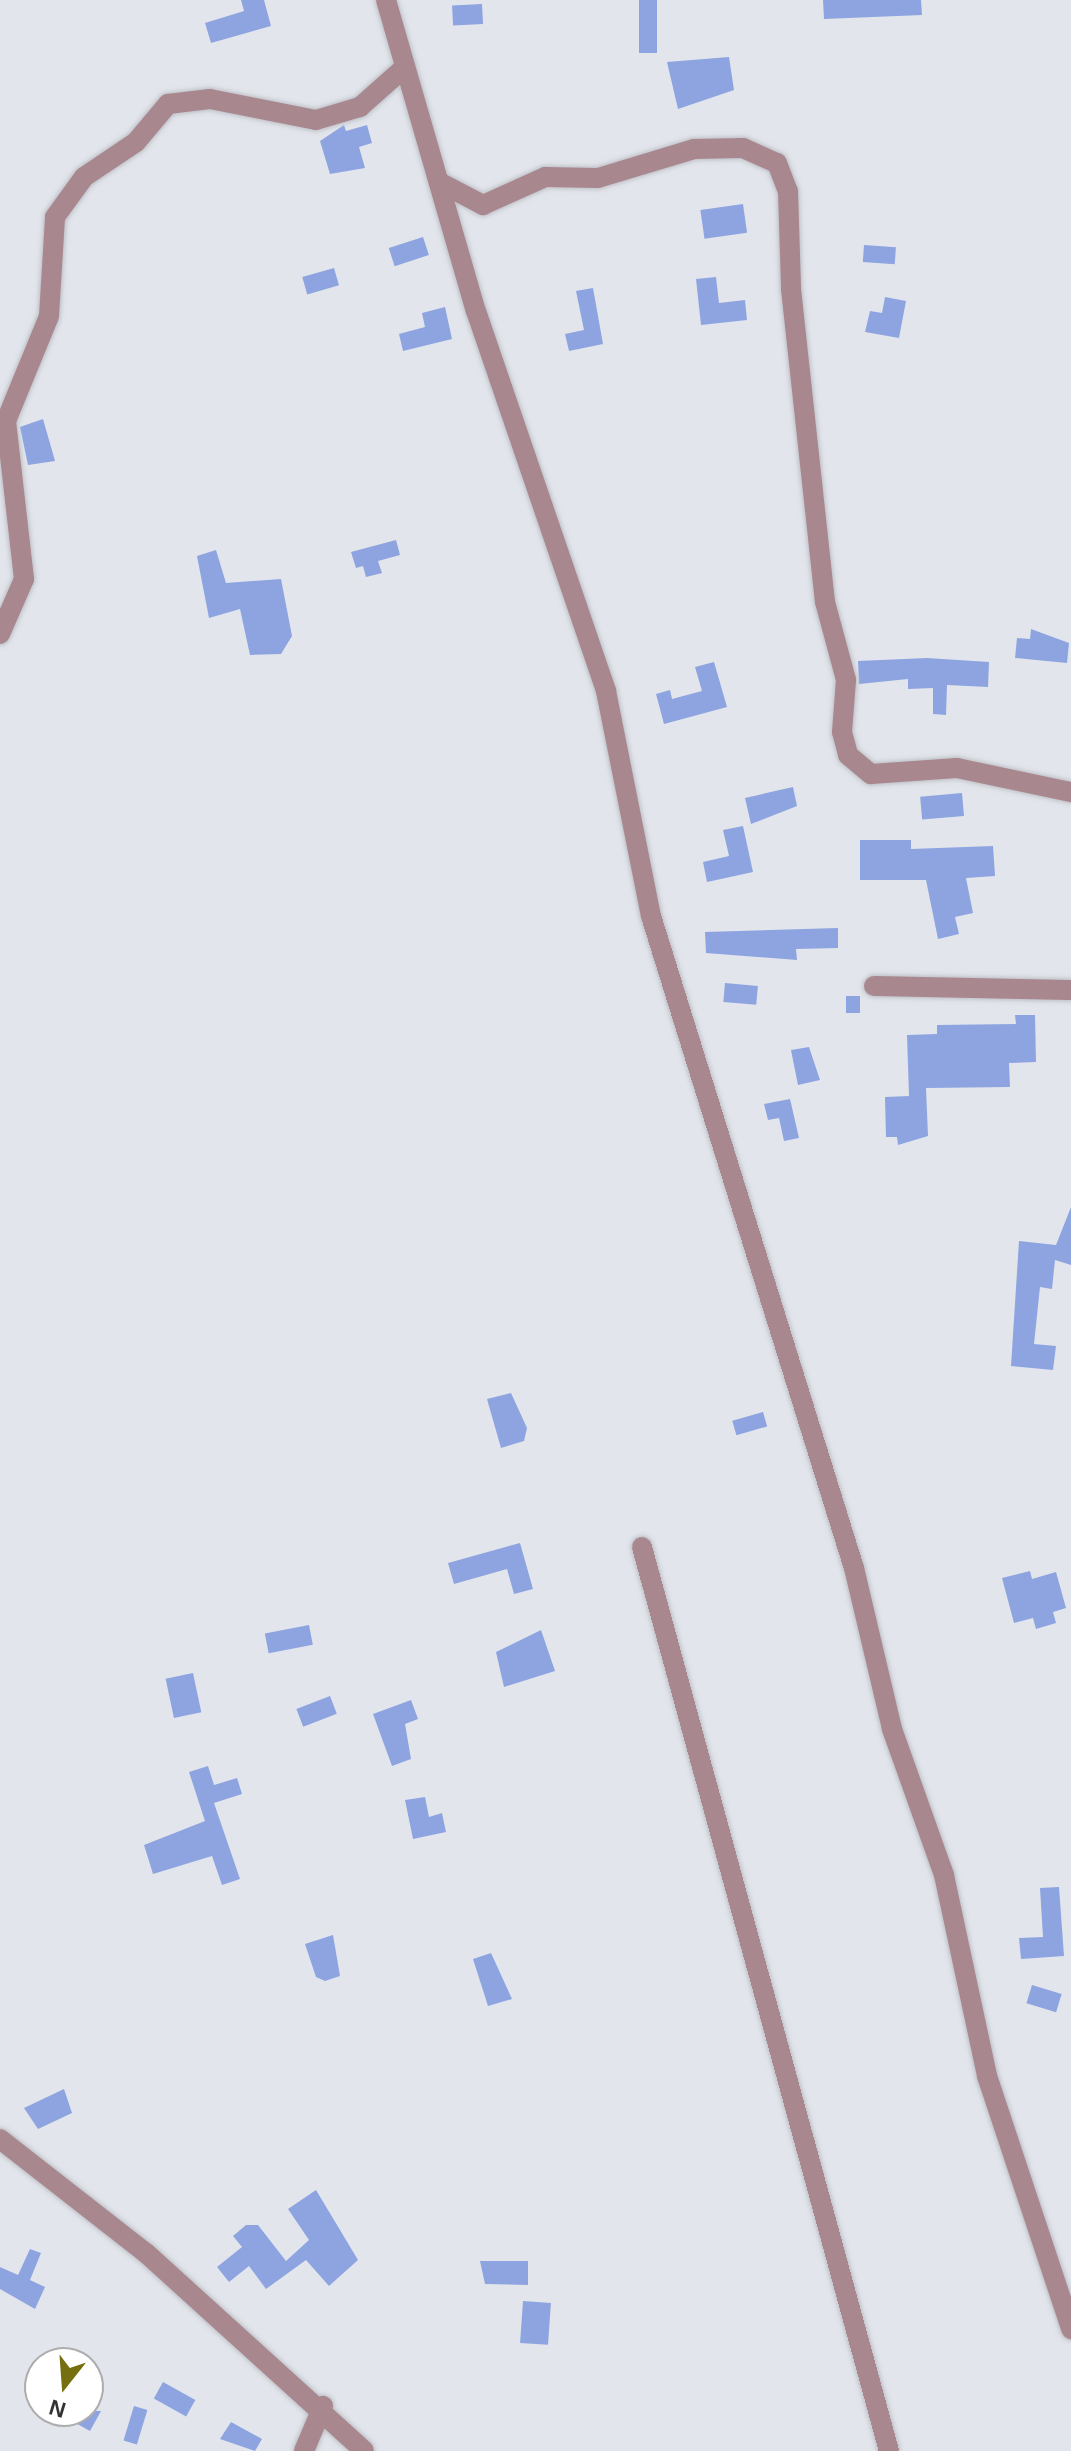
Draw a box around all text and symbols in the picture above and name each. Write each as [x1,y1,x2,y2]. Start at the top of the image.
north arrow [24,2347,104,2427]
text: N [46,2394,69,2423]

